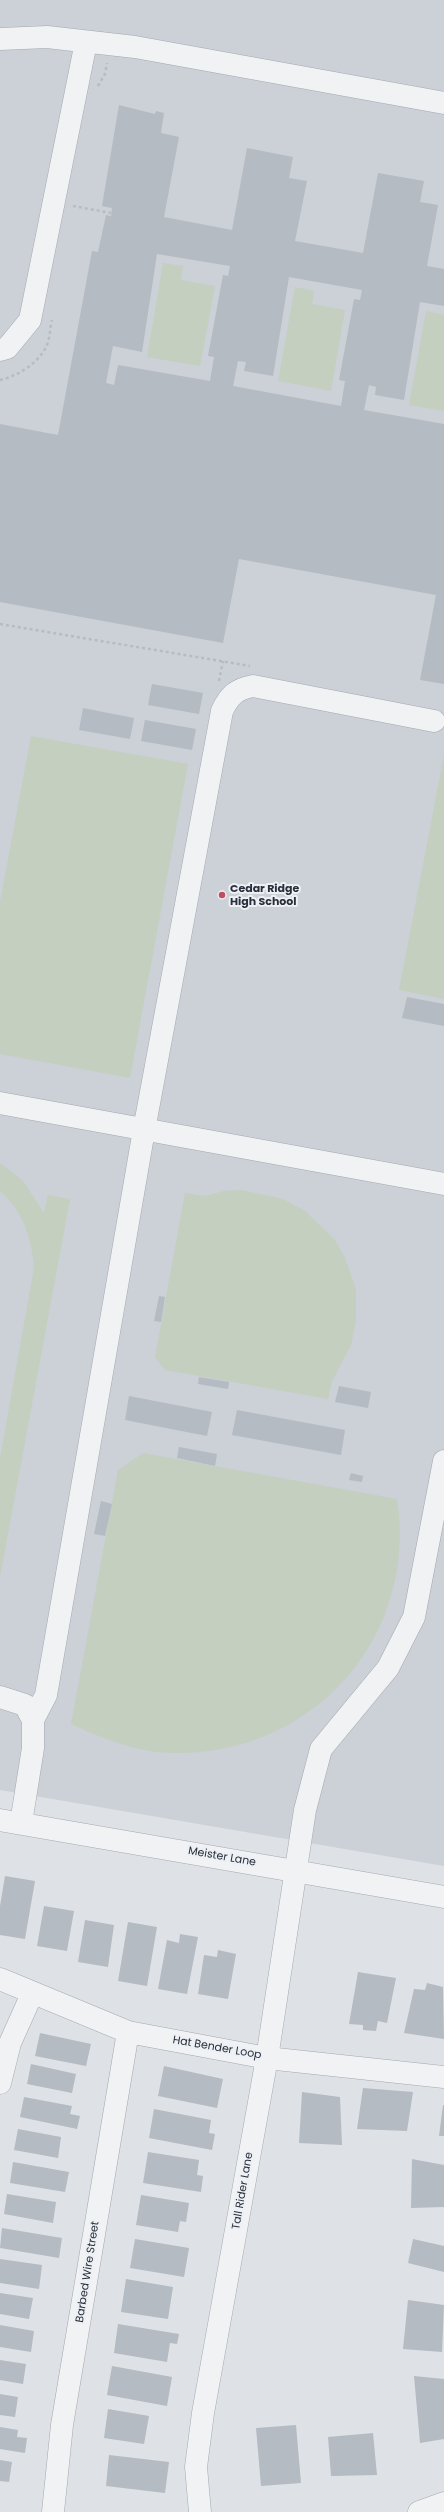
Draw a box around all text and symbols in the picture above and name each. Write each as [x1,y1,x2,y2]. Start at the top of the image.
place label: Cedar Ridge High School [230,882,299,908]
marker: Cedar Ridge High School [217,890,227,900]
street label: Meister Lane [187,1845,257,1869]
street label: Hat Bender Loop [171,2034,263,2062]
street label: Tall Rider Lane [230,2151,256,2231]
street label: Barbed Wire Street [73,2220,103,2324]

